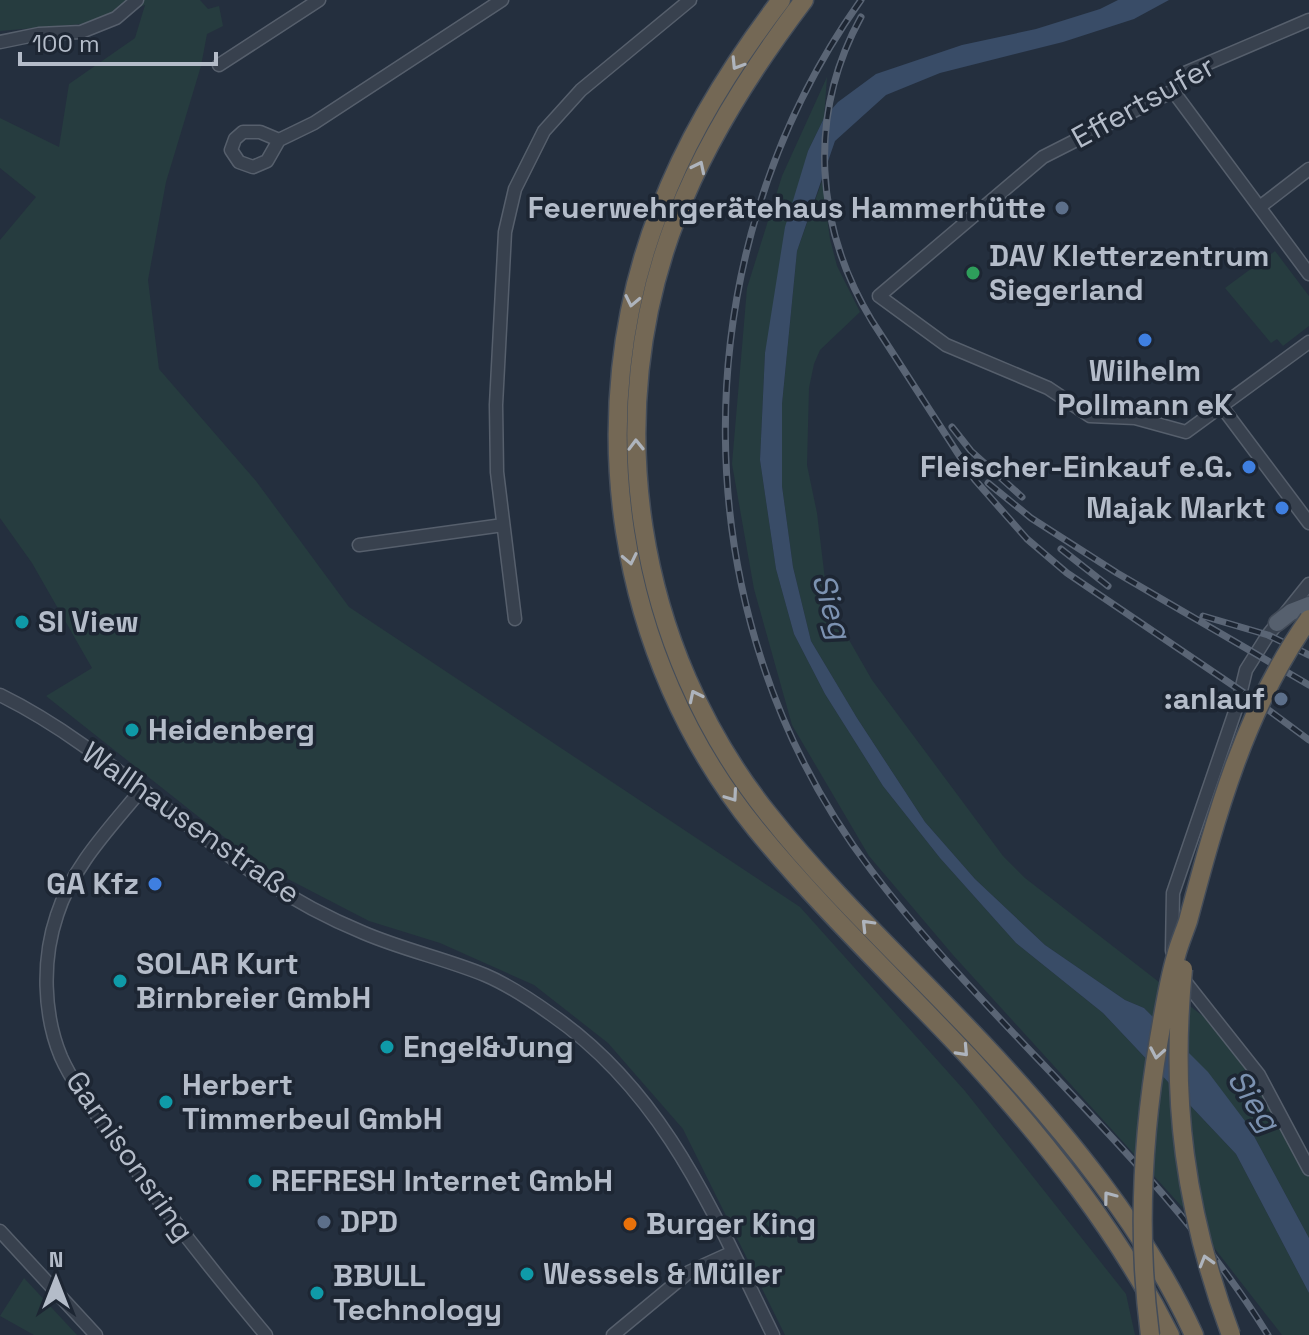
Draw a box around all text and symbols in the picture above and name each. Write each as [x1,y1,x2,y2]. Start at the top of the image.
scale bar [20,16,216,66]
text: 100 m [32,28,100,59]
street label: Effertsufer [1064,46,1221,157]
one-way arrow [731,55,746,70]
one-way arrow [689,160,705,175]
place label: Feuerwehrgerätehaus Hammerhütte [528,188,1046,227]
marker: Feuerwehrgerätehaus Hammerhütte [1053,199,1071,217]
place label: DAV Kletterzentrum Siegerland [989,236,1269,309]
marker: DAV Kletterzentrum Siegerland [964,264,982,282]
one-way arrow [624,293,641,307]
marker: Wilhelm Pollmann eK [1136,331,1154,349]
place label: Wilhelm Pollmann eK [1057,351,1233,424]
one-way arrow [627,438,645,451]
place label: Fleischer-Einkauf e.G. [920,447,1233,486]
marker: Fleischer-Einkauf e.G. [1240,458,1258,476]
place label: Majak Markt [1086,488,1266,527]
marker: Majak Markt [1273,499,1291,517]
one-way arrow [621,551,638,565]
water label: Sieg [803,568,861,645]
place label: SI View [38,602,139,641]
marker: SI View [13,613,31,631]
place label: :anlauf [1164,679,1265,718]
one-way arrow [689,690,705,705]
marker: :anlauf [1272,690,1290,708]
place label: Heidenberg [148,710,315,749]
marker: Heidenberg [123,721,141,739]
street label: Wallhausenstraße [75,733,308,912]
one-way arrow [722,787,737,801]
place label: GA Kfz [46,864,139,903]
marker: GA Kfz [146,875,164,893]
one-way arrow [862,920,877,934]
place label: SOLAR Kurt Birnbreier GmbH [136,944,371,1017]
marker: SOLAR Kurt Birnbreier GmbH [111,972,129,990]
place label: Engel&Jung [403,1027,574,1066]
marker: Engel&Jung [378,1038,396,1056]
one-way arrow [954,1042,968,1056]
one-way arrow [1149,1046,1166,1060]
water label: Sieg [1219,1061,1290,1140]
street label: Garnisonsring [57,1063,203,1248]
place label: Herbert Timmerbeul GmbH [182,1065,443,1138]
marker: Herbert Timmerbeul GmbH [157,1093,175,1111]
place label: REFRESH Internet GmbH [271,1161,613,1200]
marker: REFRESH Internet GmbH [246,1172,264,1190]
one-way arrow [1105,1191,1119,1206]
place label: DPD [340,1202,398,1241]
place label: Burger King [646,1204,816,1243]
marker: DPD [315,1213,333,1231]
marker: Burger King [621,1215,639,1233]
north arrow [16,1239,96,1319]
text: N [49,1245,63,1273]
place label: Wessels & Müller [543,1254,783,1293]
one-way arrow [1199,1255,1215,1268]
place label: BBULL Technology [333,1256,502,1329]
marker: Wessels & Müller [518,1265,536,1283]
marker: BBULL Technology [308,1284,326,1302]

